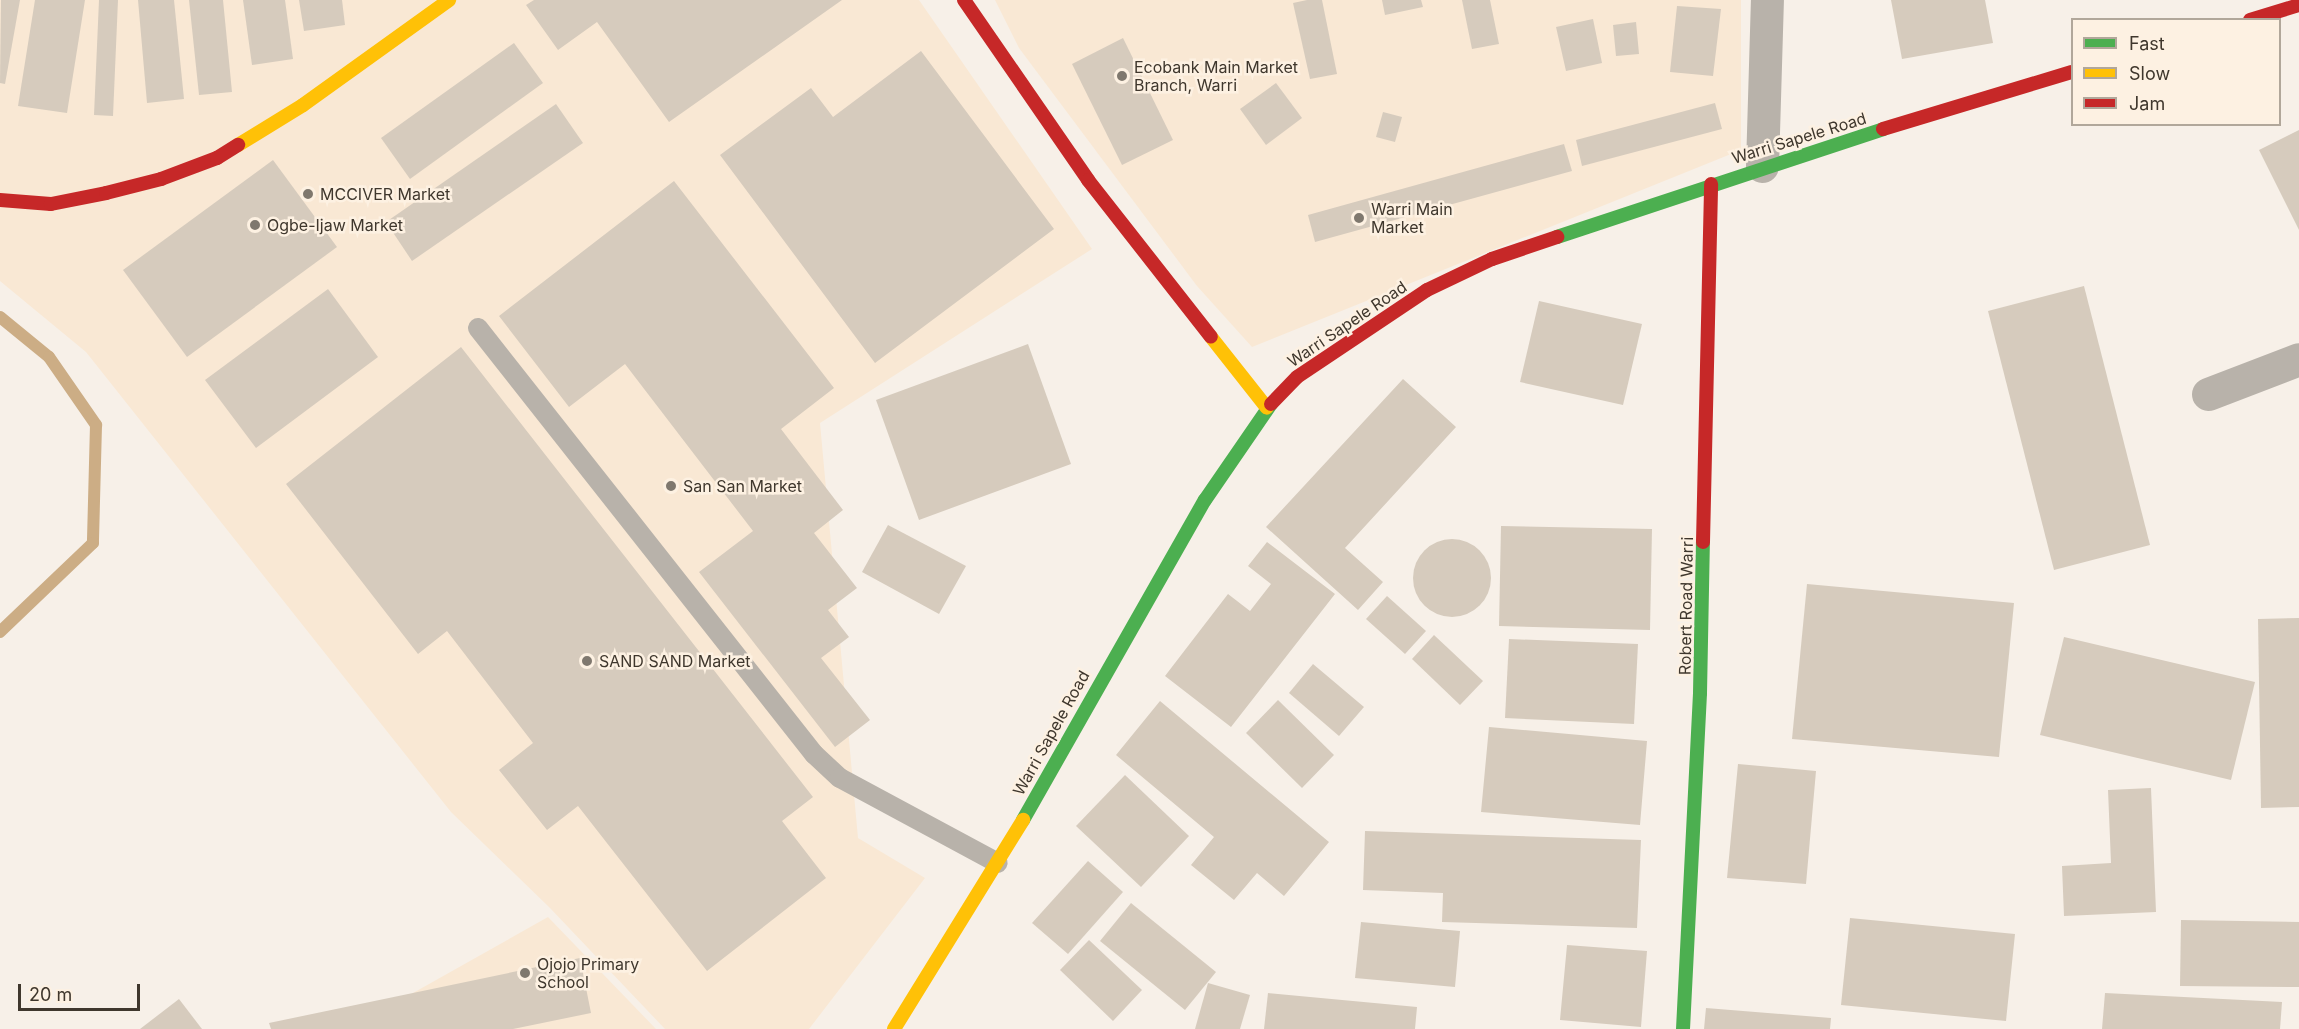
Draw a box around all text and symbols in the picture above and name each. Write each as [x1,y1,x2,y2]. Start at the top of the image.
legend [2071,18,2281,126]
text: Fast [2129,33,2165,54]
place label: Ecobank Main Market Branch, Warri [1134,57,1298,95]
text: Slow [2129,63,2170,84]
marker: Ecobank Main Market Branch, Warri [1115,69,1129,83]
text: Jam [2129,93,2165,114]
street label: Warri Sapele Road [1729,108,1869,168]
place label: MCCIVER Market [320,184,450,204]
marker: MCCIVER Market [301,187,315,201]
place label: Warri Main Market [1371,199,1453,237]
marker: Warri Main Market [1352,211,1366,225]
place label: Ogbe-Ijaw Market [267,215,403,235]
marker: Ogbe-Ijaw Market [248,218,262,232]
street label: Warri Sapele Road [1284,277,1410,371]
place label: San San Market [683,476,802,496]
marker: San San Market [664,479,678,493]
street label: Robert Road Warri [1675,537,1697,675]
place label: SAND SAND Market [599,651,751,671]
marker: SAND SAND Market [580,654,594,668]
street label: Warri Sapele Road [1009,667,1093,799]
place label: Ojojo Primary School [537,954,639,992]
marker: Ojojo Primary School [518,966,532,980]
scale bar [21,972,142,1010]
text: 20 m [29,984,72,1005]

